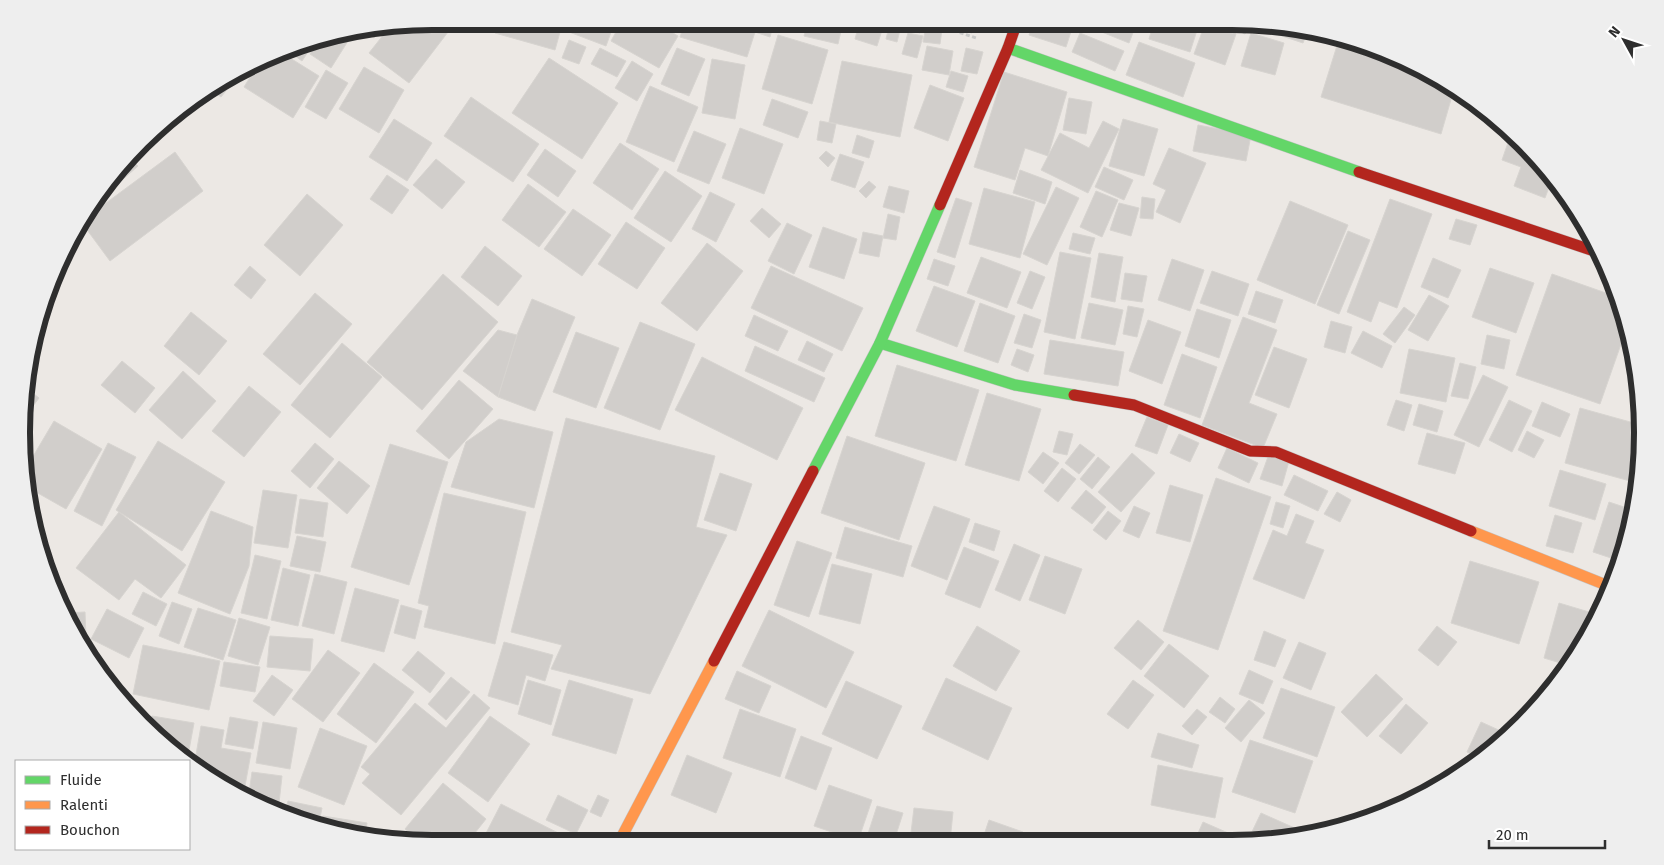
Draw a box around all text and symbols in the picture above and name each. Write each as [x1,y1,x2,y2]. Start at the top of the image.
north arrow [1599,15,1649,65]
text: N [1605,23,1624,41]
legend [15,760,190,850]
text: Fluide [60,771,102,789]
text: Ralenti [60,796,108,814]
scale bar [1489,818,1605,850]
text: Bouchon [60,821,120,839]
text: 20 m [1496,826,1529,844]

